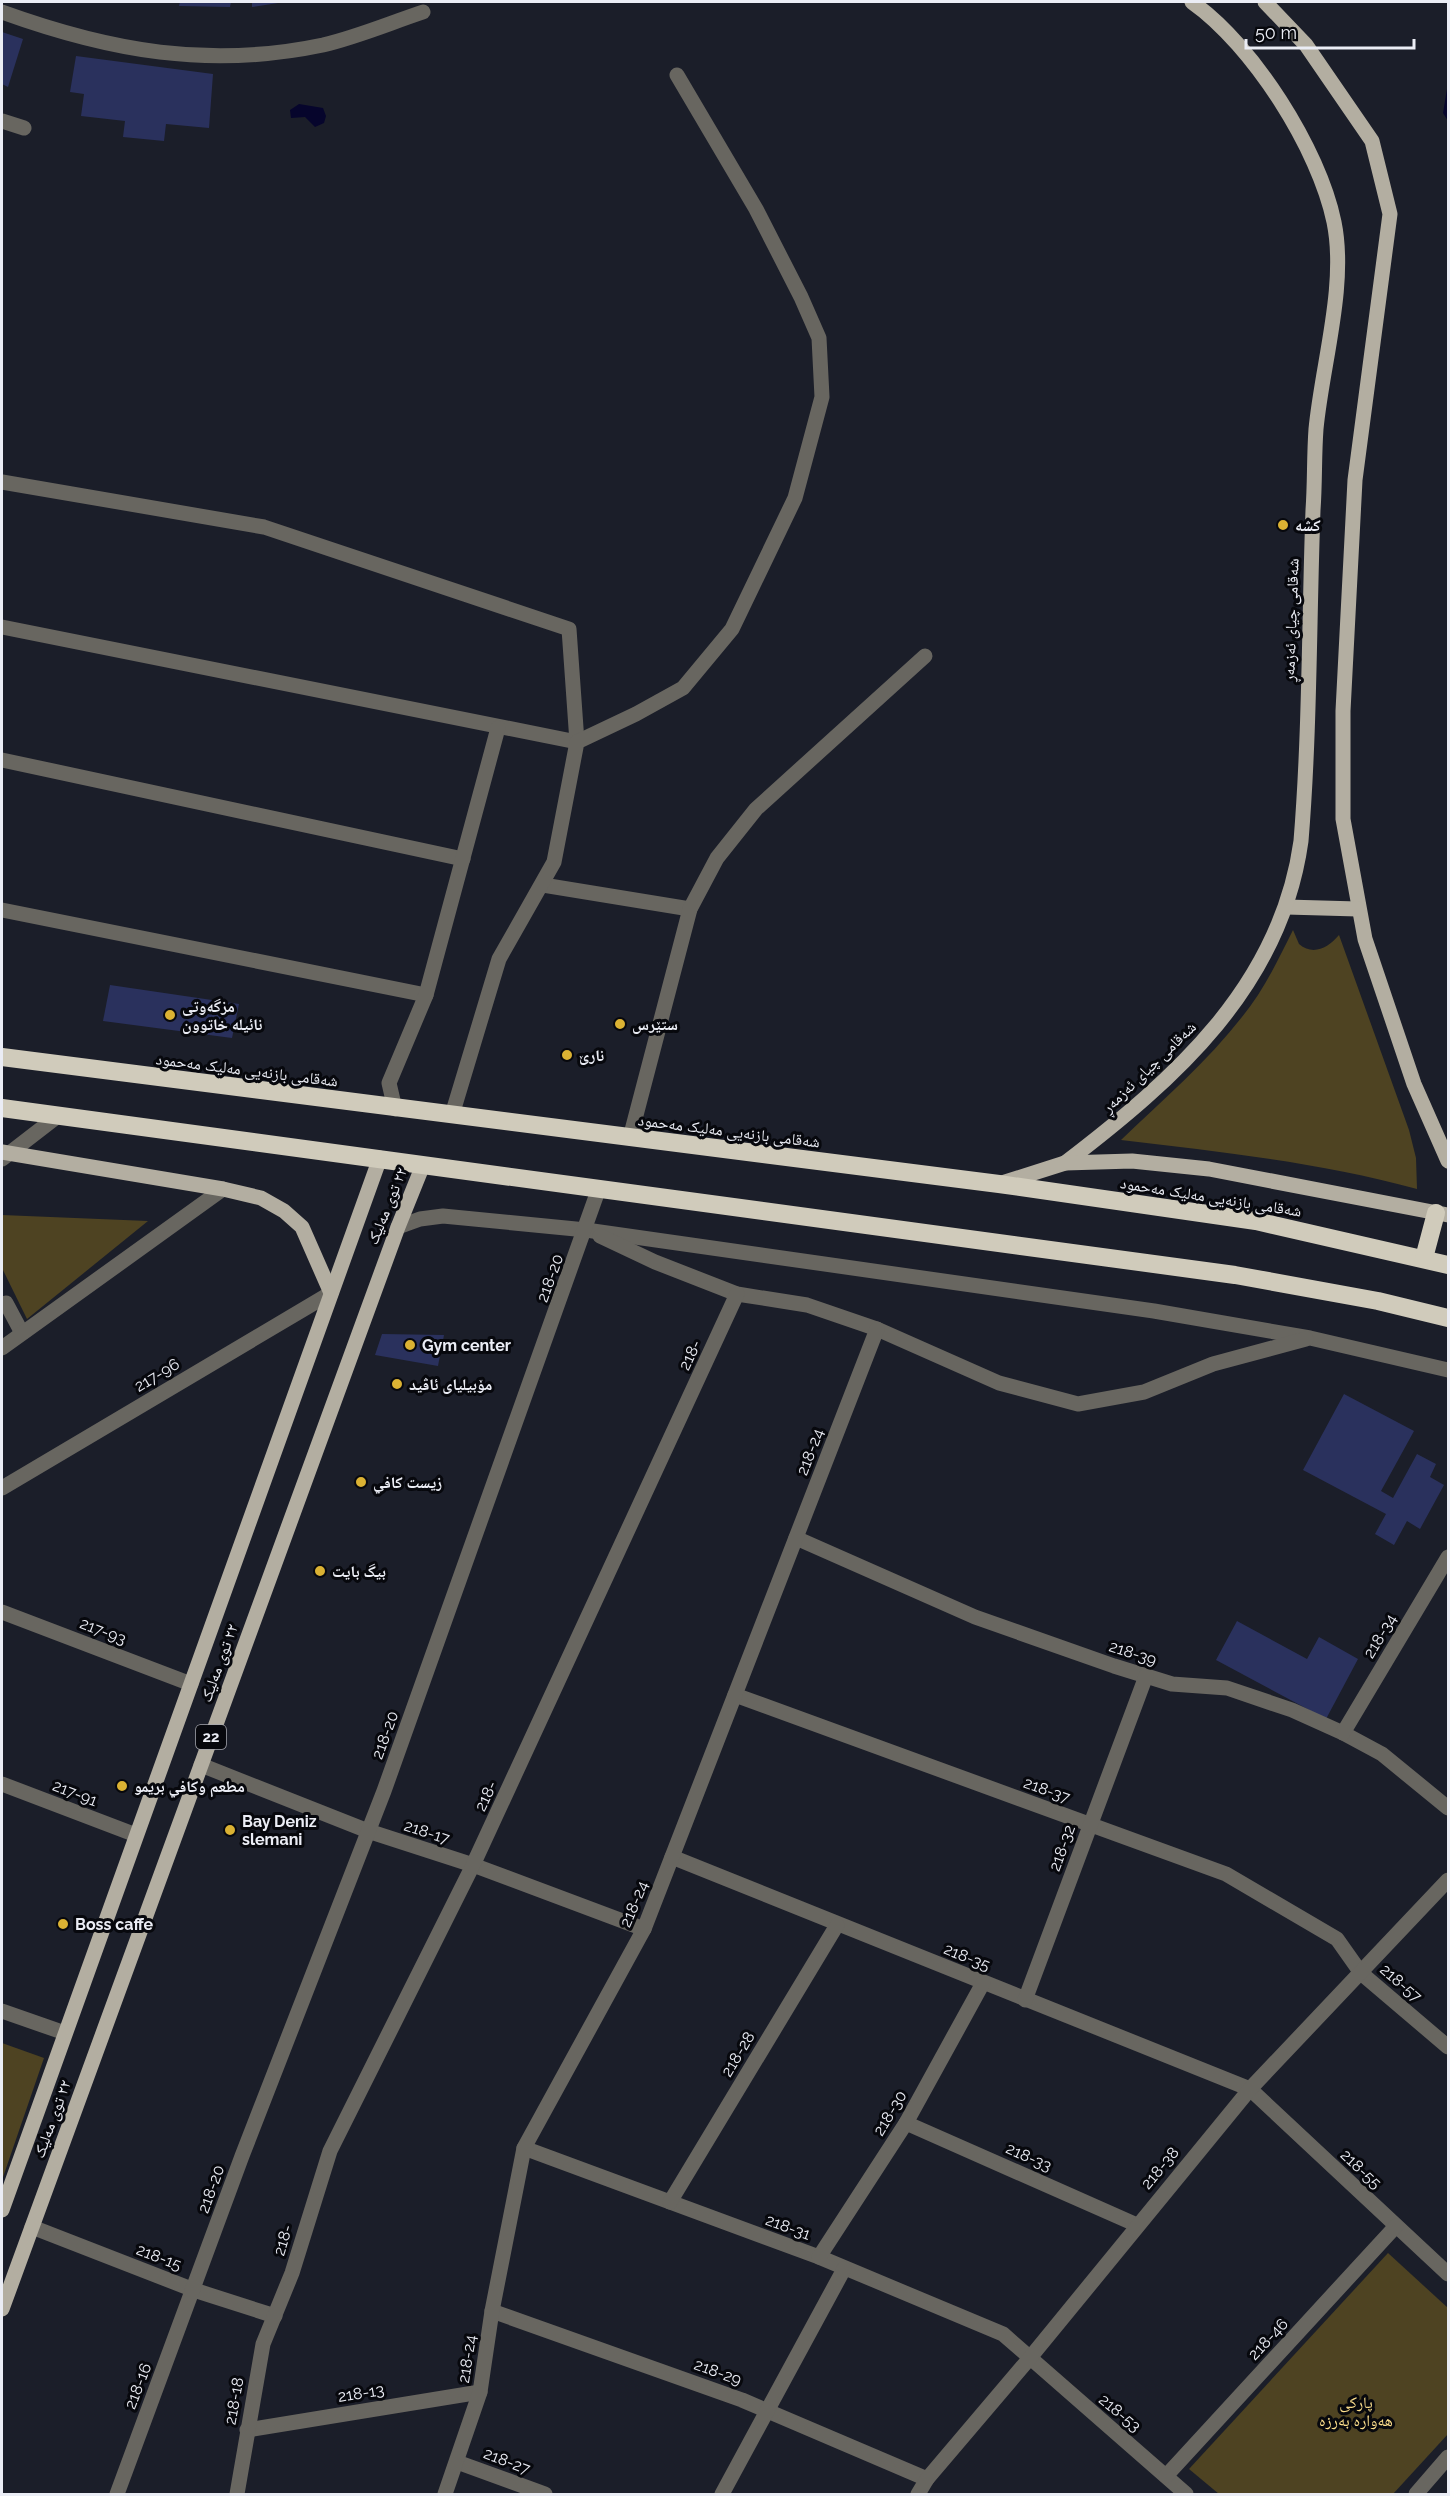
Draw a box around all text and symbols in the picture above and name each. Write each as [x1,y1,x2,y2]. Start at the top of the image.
scale bar [1246,12,1414,50]
text: 50 m [1255,22,1297,43]
place label: كشه [1295,516,1321,535]
marker: كشه [1276,518,1290,532]
street label: شەقامی چیای ئەزمەڕ [1279,558,1306,683]
place label: مزگەوتی نائیلە خاتوون [182,997,262,1034]
marker: مزگەوتی نائیلە خاتوون [163,1008,177,1022]
place label: ستێرس [632,1015,678,1034]
marker: ستێرس [613,1017,627,1031]
street label: شەقامی چیای ئەزمەڕ [1097,1017,1202,1120]
place label: نارێ [579,1046,604,1065]
marker: نارێ [560,1048,574,1062]
street label: شەقامی بازنەیی مەلیک مەحمود [155,1049,339,1092]
street label: شەقامی بازنەیی مەلیک مەحمود [637,1110,821,1153]
street label: ٢٢ توی مەلیک [363,1165,412,1248]
street label: شەقامی بازنەیی مەلیک مەحمود [1119,1173,1303,1222]
street label: 218-20 [533,1251,567,1305]
place label: Gym center [422,1336,511,1355]
street label: 218- [675,1337,705,1373]
marker: Gym center [403,1338,417,1352]
street label: 217-96 [131,1354,183,1396]
place label: مۆبیلیای ئاڤید [409,1375,492,1394]
marker: مۆبیلیای ئاڤید [390,1377,404,1391]
street label: 218-24 [792,1426,828,1478]
place label: زيست كافي [373,1473,442,1494]
marker: زيست كافي [354,1475,368,1489]
place label: بیگ بایت [332,1562,386,1581]
marker: بیگ بایت [313,1564,327,1578]
street label: 218-34 [1359,1610,1401,1662]
street label: 217-93 [77,1614,129,1648]
street label: ٢٢ توی مەلیک [196,1621,243,1705]
street label: 218-39 [1107,1636,1159,1670]
street label: 218-20 [368,1708,402,1762]
road number: 22 [196,1725,226,1749]
street label: 218-37 [1021,1773,1073,1807]
street label: 217-91 [50,1776,100,1810]
place label: مطعم وكافي بريمو [134,1777,245,1798]
street label: 218- [471,1778,501,1814]
marker: مطعم وكافي بريمو [115,1779,129,1793]
place label: Bay Deniz slemani [242,1812,317,1849]
street label: 218-17 [402,1816,453,1848]
street label: 218-32 [1045,1822,1079,1874]
marker: Bay Deniz slemani [223,1823,237,1837]
street label: 218-24 [616,1878,652,1930]
place label: Boss caffe [75,1915,154,1934]
marker: Boss caffe [56,1917,70,1931]
street label: 218-35 [941,1939,993,1975]
street label: 218-57 [1376,1960,1426,2006]
street label: 218-28 [717,2028,759,2080]
street label: ٢٢ توی مەلیک [29,2077,76,2161]
street label: 218-30 [869,2087,911,2139]
street label: 218-33 [1003,2139,1055,2175]
street label: 218-38 [1137,2143,1183,2193]
street label: 218-55 [1337,2145,1386,2193]
street label: 218-20 [194,2162,228,2216]
street label: 218-31 [763,2210,813,2244]
street label: 218- [269,2222,297,2258]
street label: 218-15 [134,2240,185,2274]
street label: 218-46 [1244,2314,1292,2364]
street label: 218-24 [454,2333,480,2384]
street label: 218-29 [692,2355,744,2389]
street label: 218-16 [121,2360,155,2412]
street label: 218-18 [221,2376,247,2426]
street label: 218-13 [336,2380,386,2406]
street label: 218-53 [1095,2390,1145,2436]
park label: پارکی هەوارە بەرزە [1319,2393,1393,2430]
street label: 218-27 [481,2443,533,2479]

